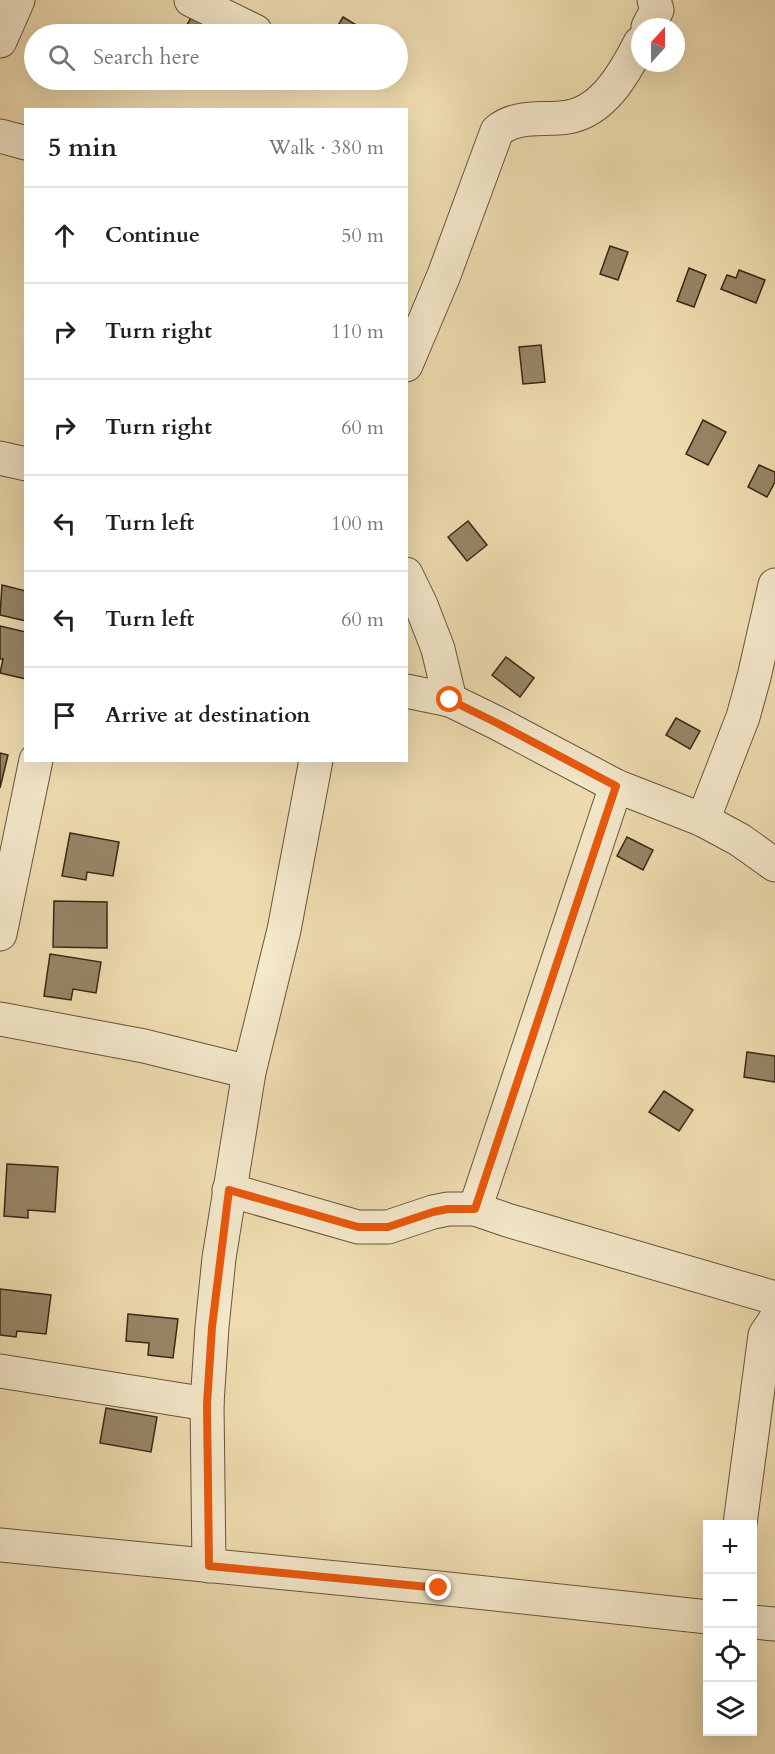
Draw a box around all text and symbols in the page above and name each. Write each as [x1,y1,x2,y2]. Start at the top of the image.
north arrow [631,18,685,72]
search box [24,24,408,90]
icon: search [45,41,78,74]
text: Search here [93,42,200,72]
text: 5 min [48,130,117,165]
text: Walk · 380 m [269,134,384,161]
icon: ahead [48,219,81,252]
text: Continue [105,220,200,250]
text: 50 m [341,222,384,249]
icon: right [48,315,81,348]
text: Turn right [105,316,212,346]
text: 110 m [331,318,384,345]
icon: right [48,411,81,444]
text: Turn right [105,412,212,442]
text: 60 m [341,414,384,441]
icon: left [48,507,81,540]
text: Turn left [105,508,194,538]
text: 100 m [331,510,384,537]
icon: left [48,603,81,636]
text: Turn left [105,604,194,634]
text: 60 m [341,606,384,633]
route start [436,686,462,712]
icon: arrive [48,699,81,732]
text: Arrive at destination [105,700,310,730]
map controls [703,1520,757,1736]
button: + [703,1520,757,1574]
route end [425,1574,451,1600]
button: − [703,1574,757,1628]
button: locate [703,1628,757,1682]
button: layers [703,1682,757,1736]

